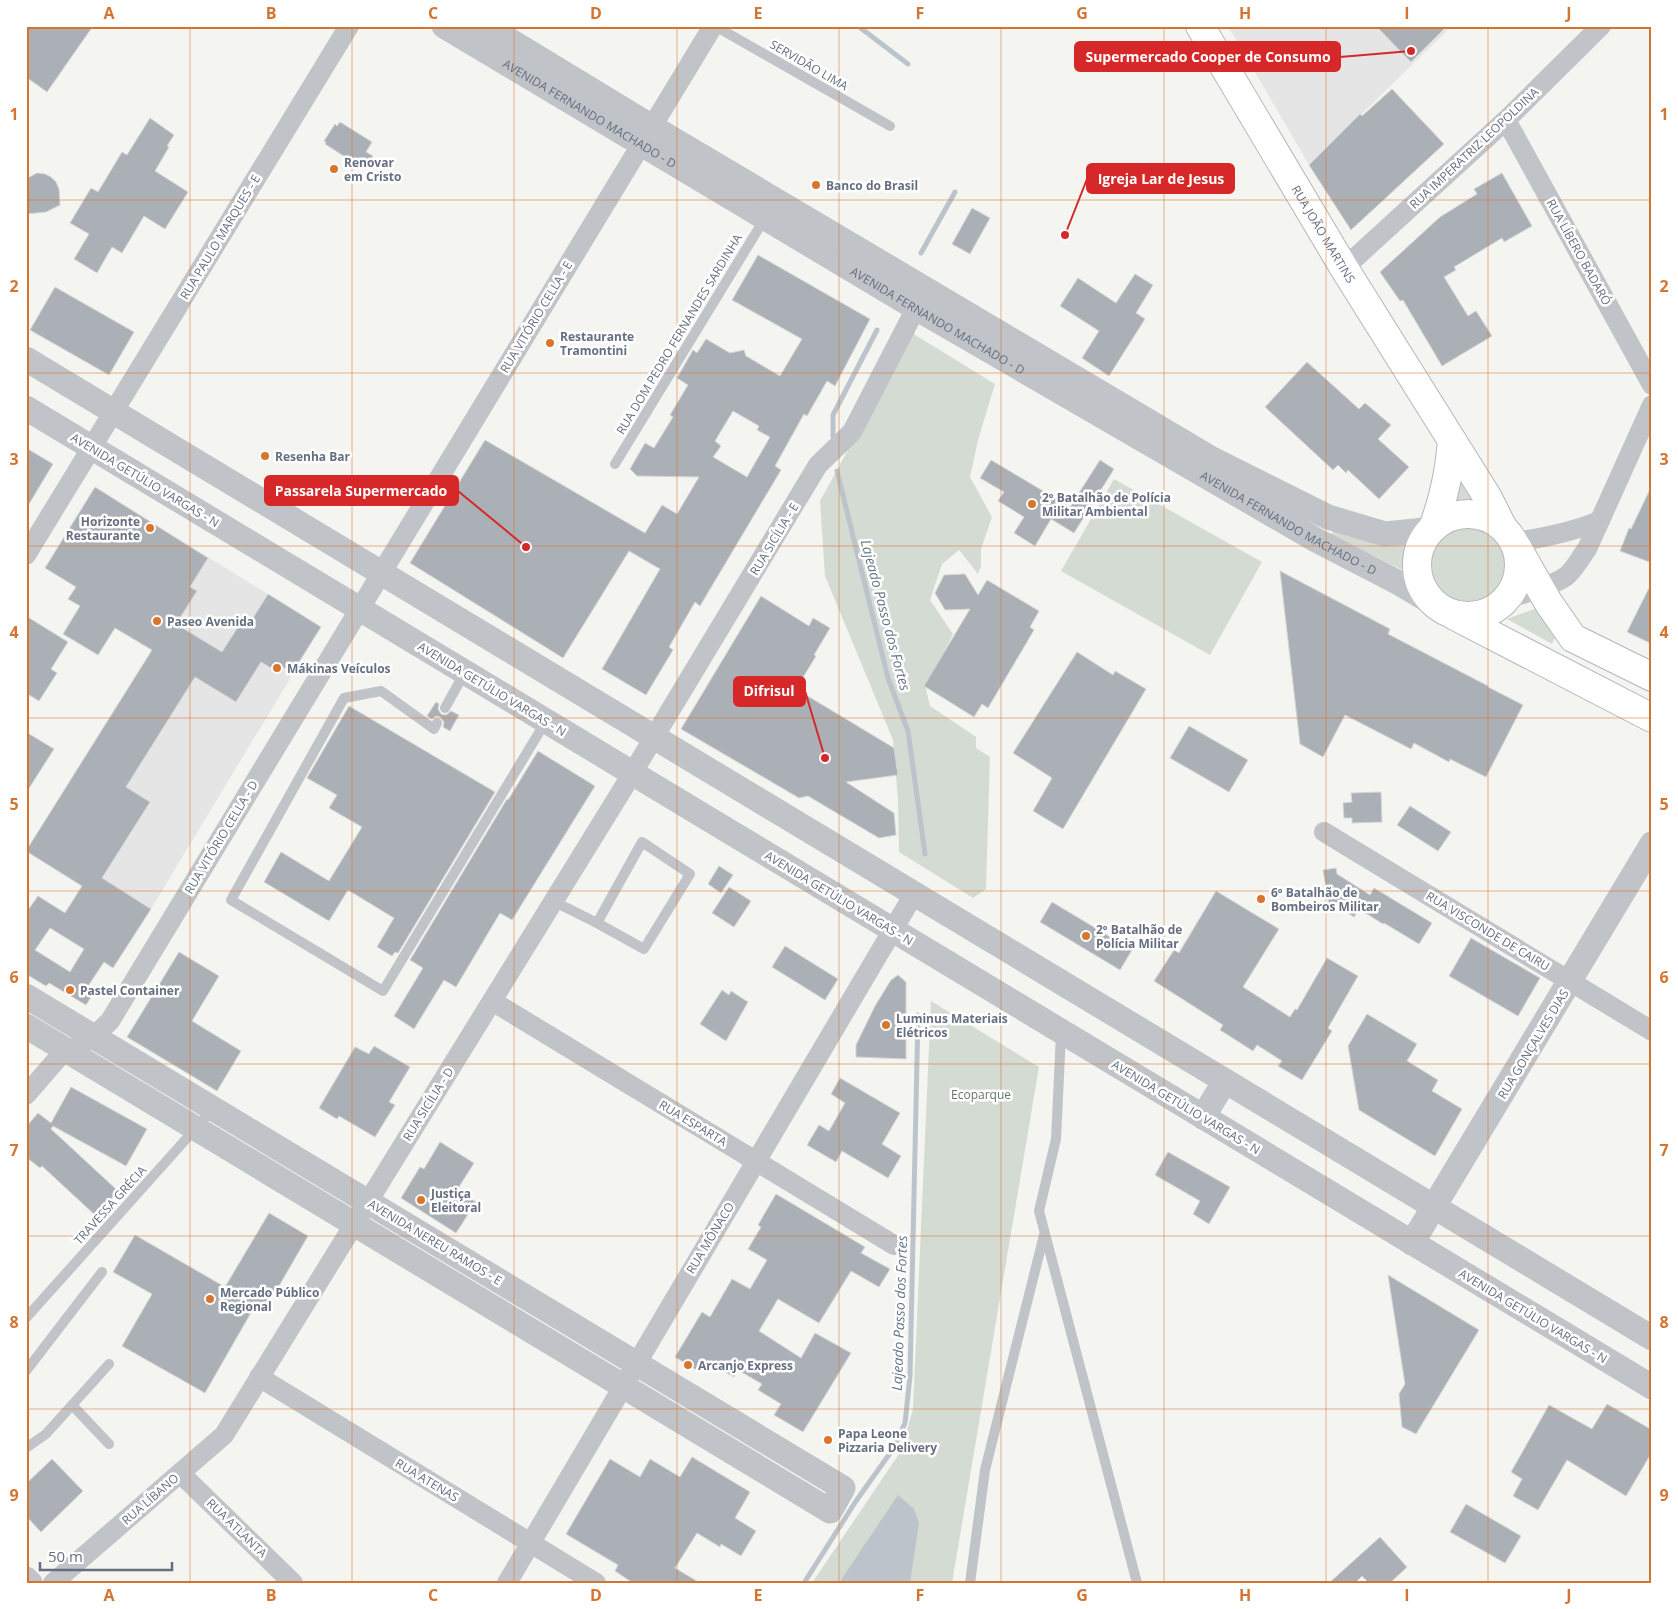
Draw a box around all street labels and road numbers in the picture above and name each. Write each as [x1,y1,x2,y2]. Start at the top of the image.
street label: SERVIDÃO LIMA [767,36,852,95]
street label: AVENIDA FERNANDO MACHADO - D [500,55,680,172]
street label: RUA IMPERATRIZ LEOPOLDINA [1406,83,1543,213]
street label: RUA PAULO MARQUES - E [176,171,264,303]
street label: RUA JOÃO MARTINS [1288,182,1360,286]
street label: RUA LÍBERO BADARÓ [1543,196,1615,308]
street label: RUA DOM PEDRO FERNANDES SARDINHA [612,230,746,438]
street label: RUA VITÓRIO CELLA - E [496,258,576,376]
street label: AVENIDA FERNANDO MACHADO - D [848,262,1028,378]
street label: AVENIDA GETÚLIO VARGAS - N [68,429,222,531]
street label: AVENIDA FERNANDO MACHADO - D [1197,466,1380,579]
street label: RUA SICÍLIA - E [746,500,802,578]
street label: AVENIDA GETÚLIO VARGAS - N [415,638,569,740]
street label: RUA VITÓRIO CELLA - D [180,777,262,897]
street label: AVENIDA GETÚLIO VARGAS - N [762,847,916,949]
street label: RUA VISCONDE DE CAIRU [1423,887,1553,975]
street label: RUA GONÇALVES DIAS [1493,986,1573,1102]
street label: AVENIDA GETÚLIO VARGAS - N [1109,1056,1263,1158]
street label: RUA SICÍLIA - D [399,1064,457,1144]
street label: RUA ESPARTA [656,1096,731,1150]
street label: TRAVESSA GRÉCIA [70,1162,150,1248]
street label: AVENIDA NEREU RAMOS - E [365,1195,505,1289]
street label: RUA MÔNACO [682,1199,738,1277]
street label: AVENIDA GETÚLIO VARGAS - N [1456,1265,1610,1367]
street label: RUA ATENAS [392,1454,462,1506]
street label: RUA LÍBANO [118,1470,182,1528]
street label: RUA ATLANTA [203,1495,271,1562]

